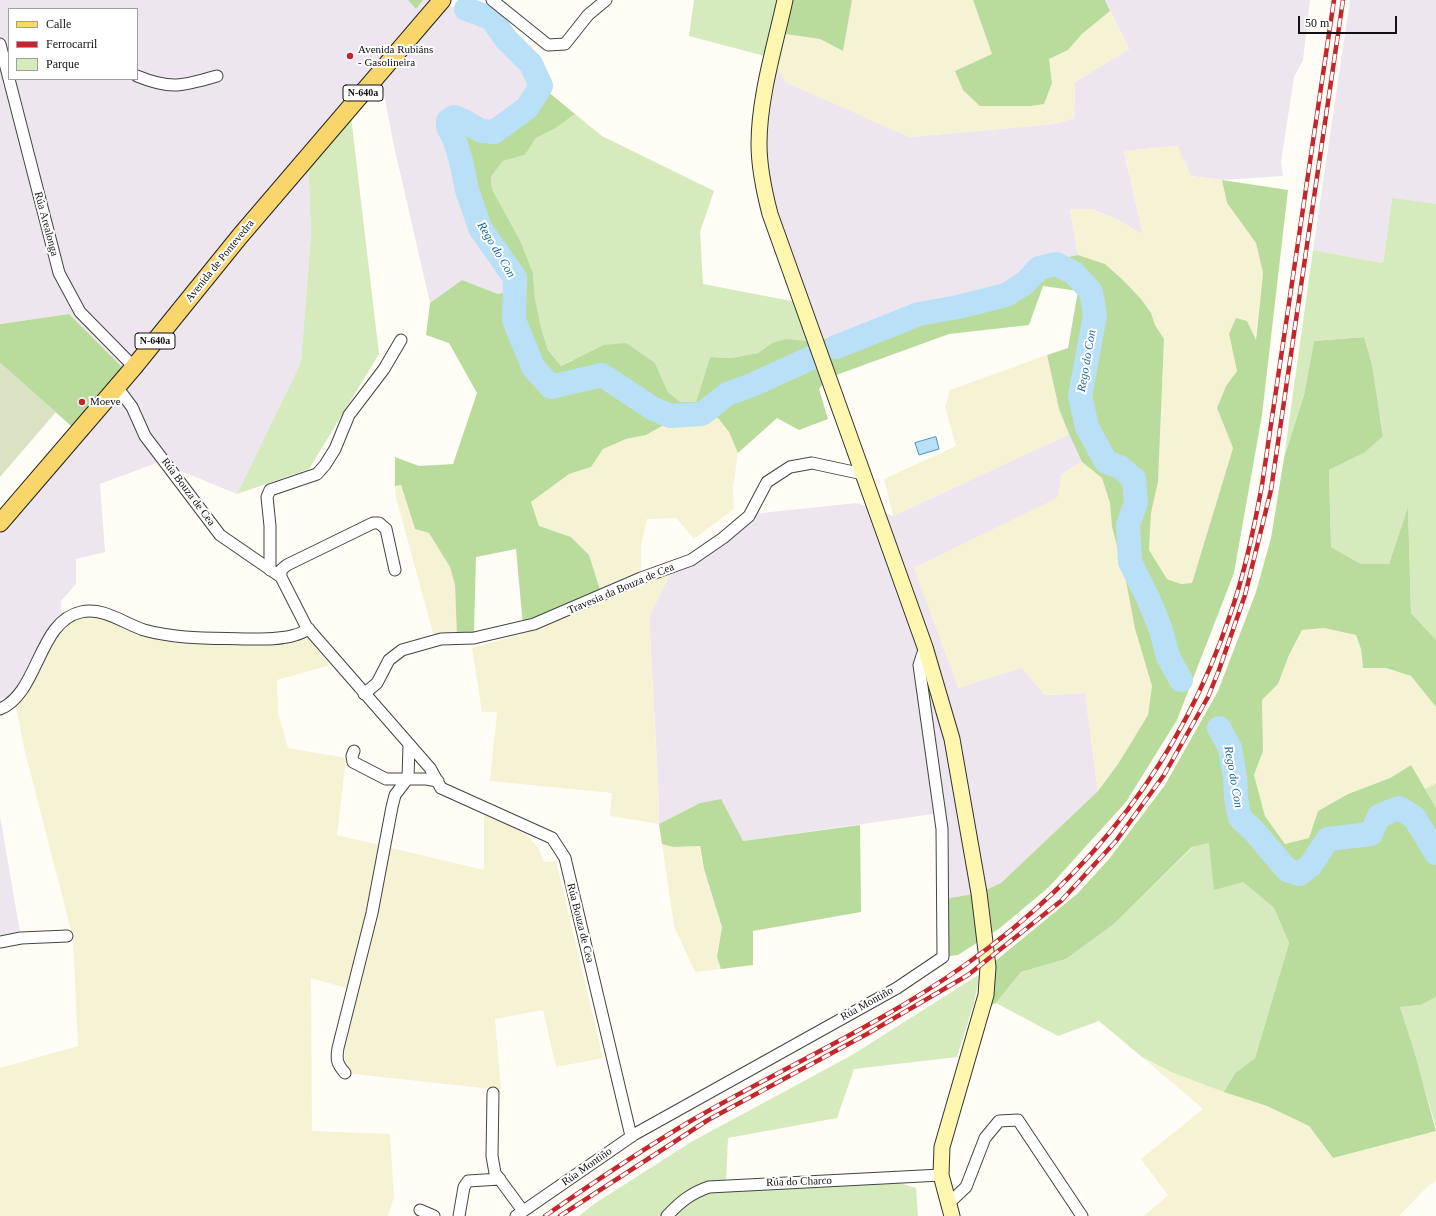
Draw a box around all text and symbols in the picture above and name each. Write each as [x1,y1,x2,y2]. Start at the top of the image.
legend [8,8,138,80]
scale bar [1300,8,1399,34]
text: 50 m [1305,16,1329,30]
text: Calle [46,17,71,31]
text: Ferrocarril [46,37,97,51]
place label: Avenida Rubiáns - Gasolineira [358,43,433,69]
marker: Avenida Rubiáns - Gasolineira [345,51,355,61]
text: Parque [46,57,79,71]
road number: N-640a [343,85,383,101]
street label: Rúa Arealonga [31,190,61,258]
street label: Avenida de Pontevedra [183,217,257,305]
water label: Rego do Con [474,219,518,281]
water label: Rego do Con [1074,329,1100,393]
road number: N-640a [135,333,175,349]
place label: Moeve [90,395,121,409]
marker: Moeve [77,397,87,407]
street label: Rúa Bouza de Cea [158,455,218,529]
street label: Travesia da Bouza de Cea [566,561,676,617]
water label: Rego do Con [1220,745,1246,809]
street label: Rúa Bouza de Cea [564,882,596,964]
street label: Rúa Montiño [838,984,896,1024]
street label: Rúa Montiño [559,1145,615,1189]
street label: Rúa do Charco [766,1174,832,1190]

